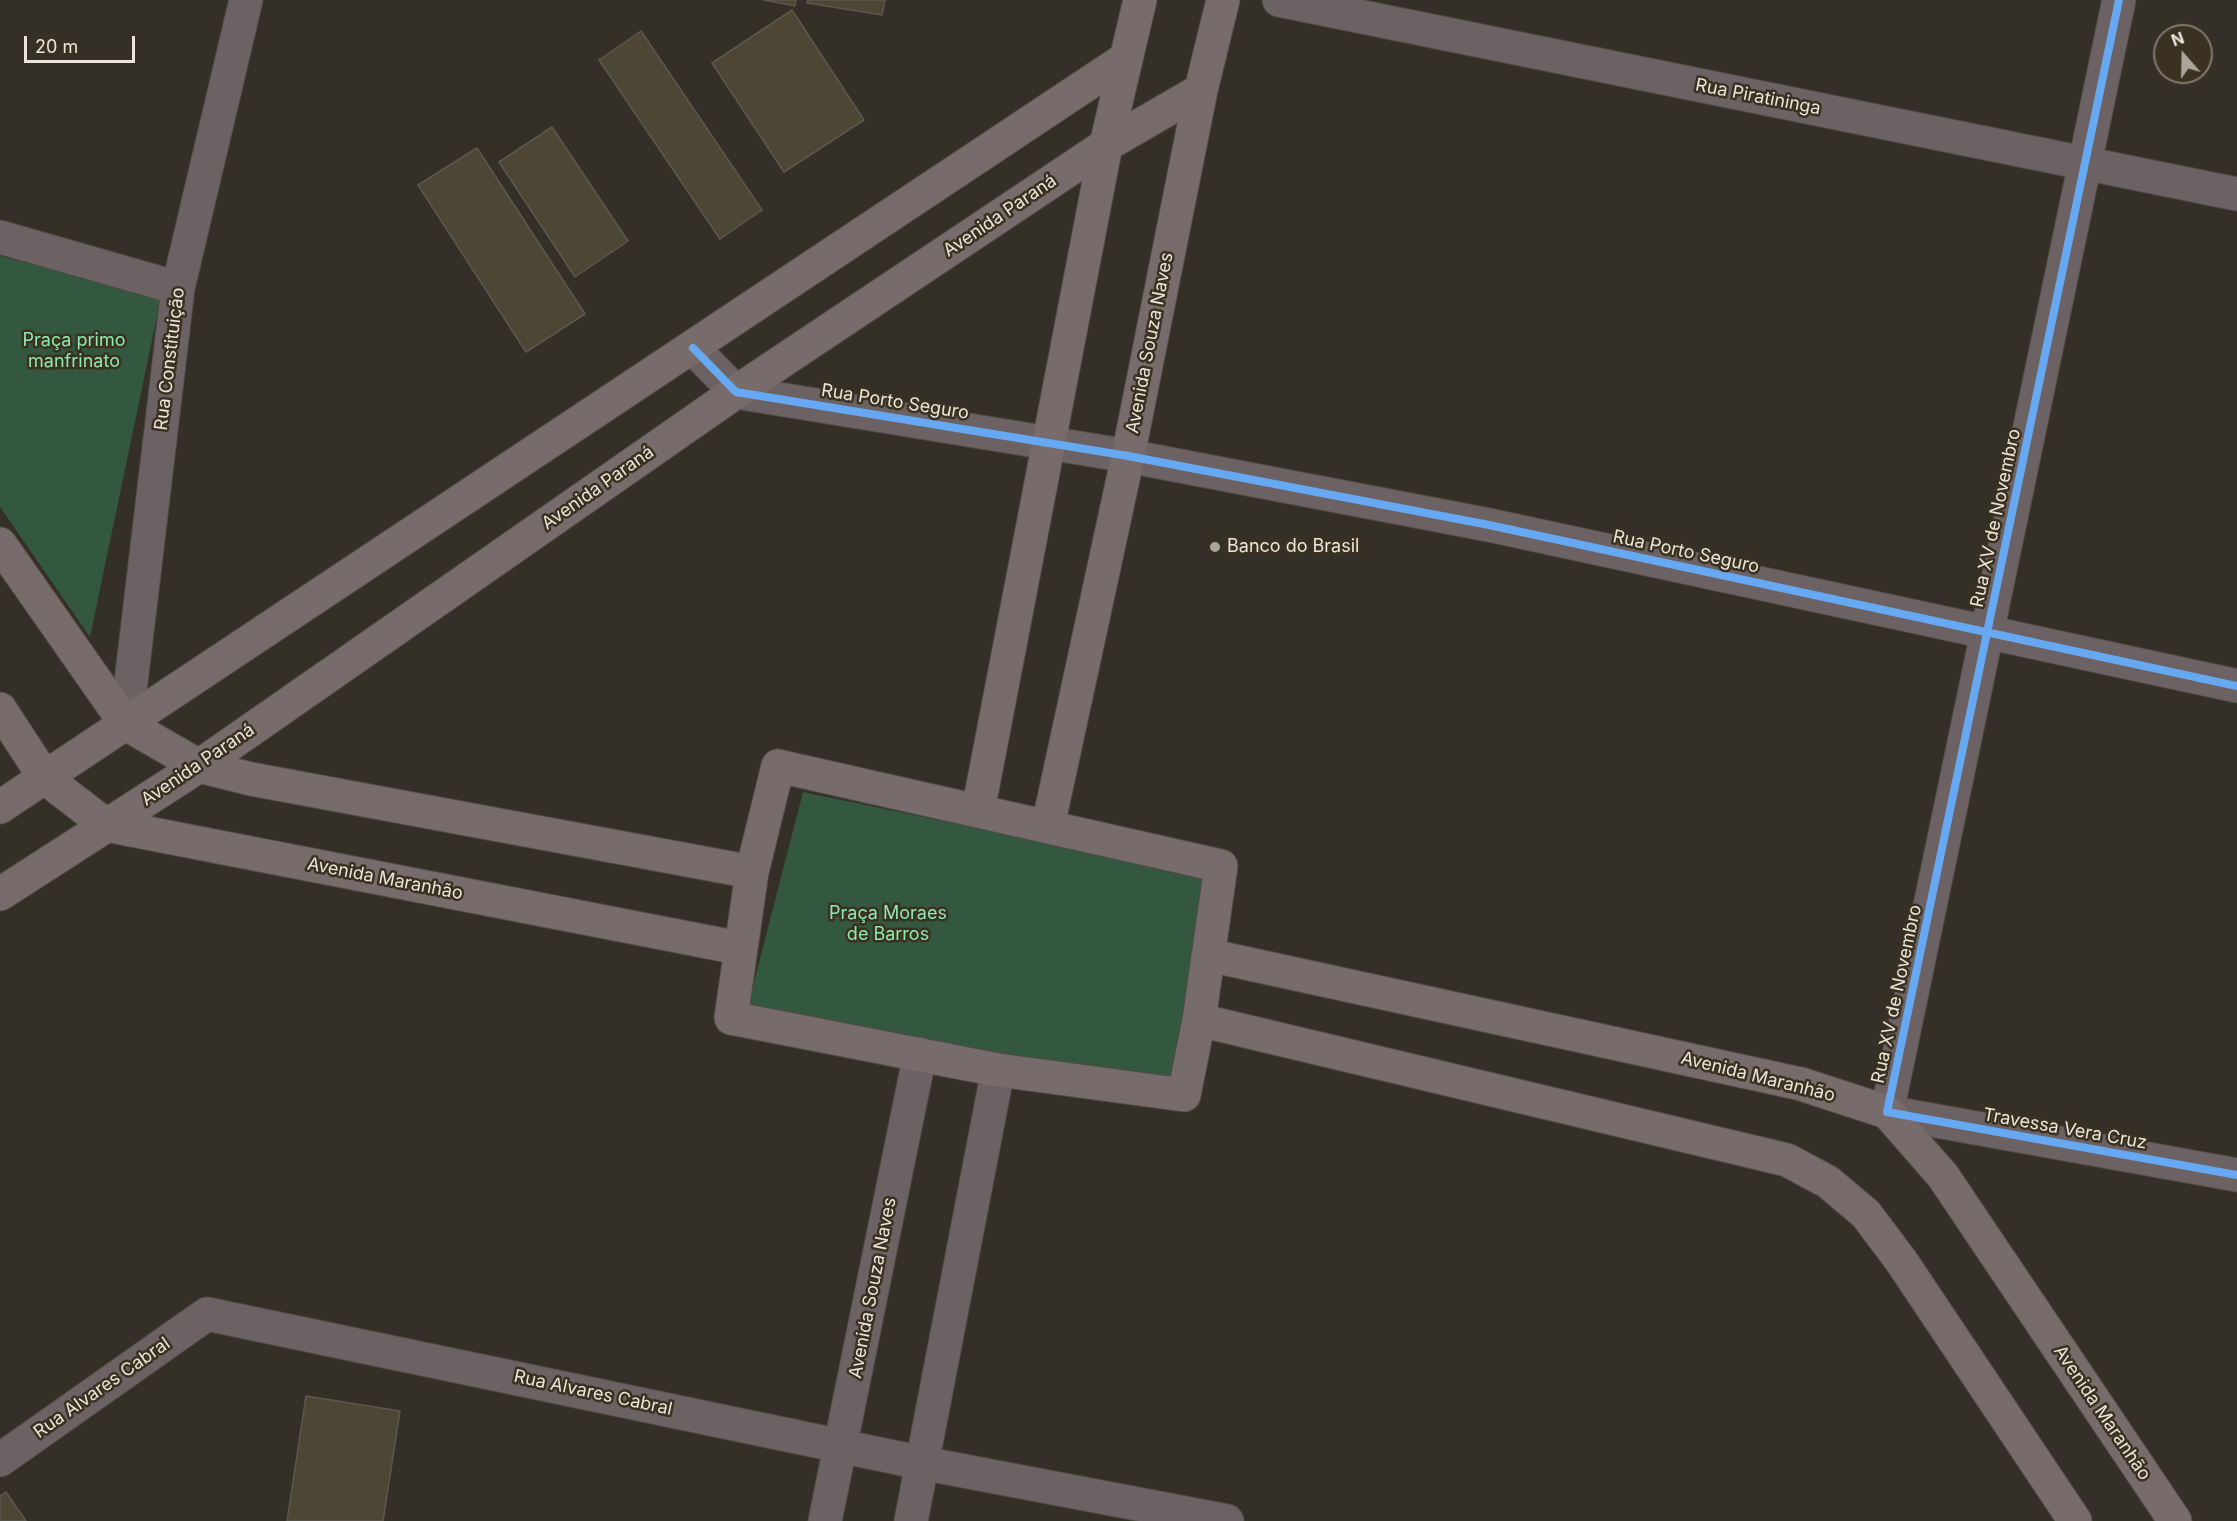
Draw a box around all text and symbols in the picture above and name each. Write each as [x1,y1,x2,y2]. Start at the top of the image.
scale bar [27,24,138,62]
north arrow [2153,24,2213,84]
text: N [2168,27,2187,50]
text: 20 m [35,36,78,57]
street label: Rua Piratininga [1694,74,1822,120]
street label: Avenida Paraná [939,170,1061,262]
street label: Avenida Souza Naves [1122,251,1178,435]
street label: Rua Constituição [151,286,189,432]
park label: Praça primo manfrinato [22,330,126,372]
street label: Rua Porto Seguro [820,380,970,424]
street label: Rua XV de Novembro [1967,427,2025,609]
street label: Avenida Paraná [538,441,658,535]
street label: Rua Porto Seguro [1611,526,1761,578]
place label: Banco do Brasil [1227,536,1359,558]
marker: Banco do Brasil [1208,540,1222,554]
street label: Avenida Paraná [137,719,259,811]
street label: Avenida Maranhão [305,853,465,905]
park label: Praça Moraes de Barros [829,903,947,946]
street label: Rua XV de Novembro [1868,903,1926,1085]
street label: Avenida Maranhão [1679,1047,1837,1107]
street label: Travessa Vera Cruz [1981,1104,2149,1154]
street label: Avenida Souza Naves [845,1196,901,1380]
street label: Rua Alvares Cabral [30,1333,174,1443]
street label: Avenida Maranhão [2049,1341,2155,1485]
street label: Rua Alvares Cabral [512,1366,674,1420]

